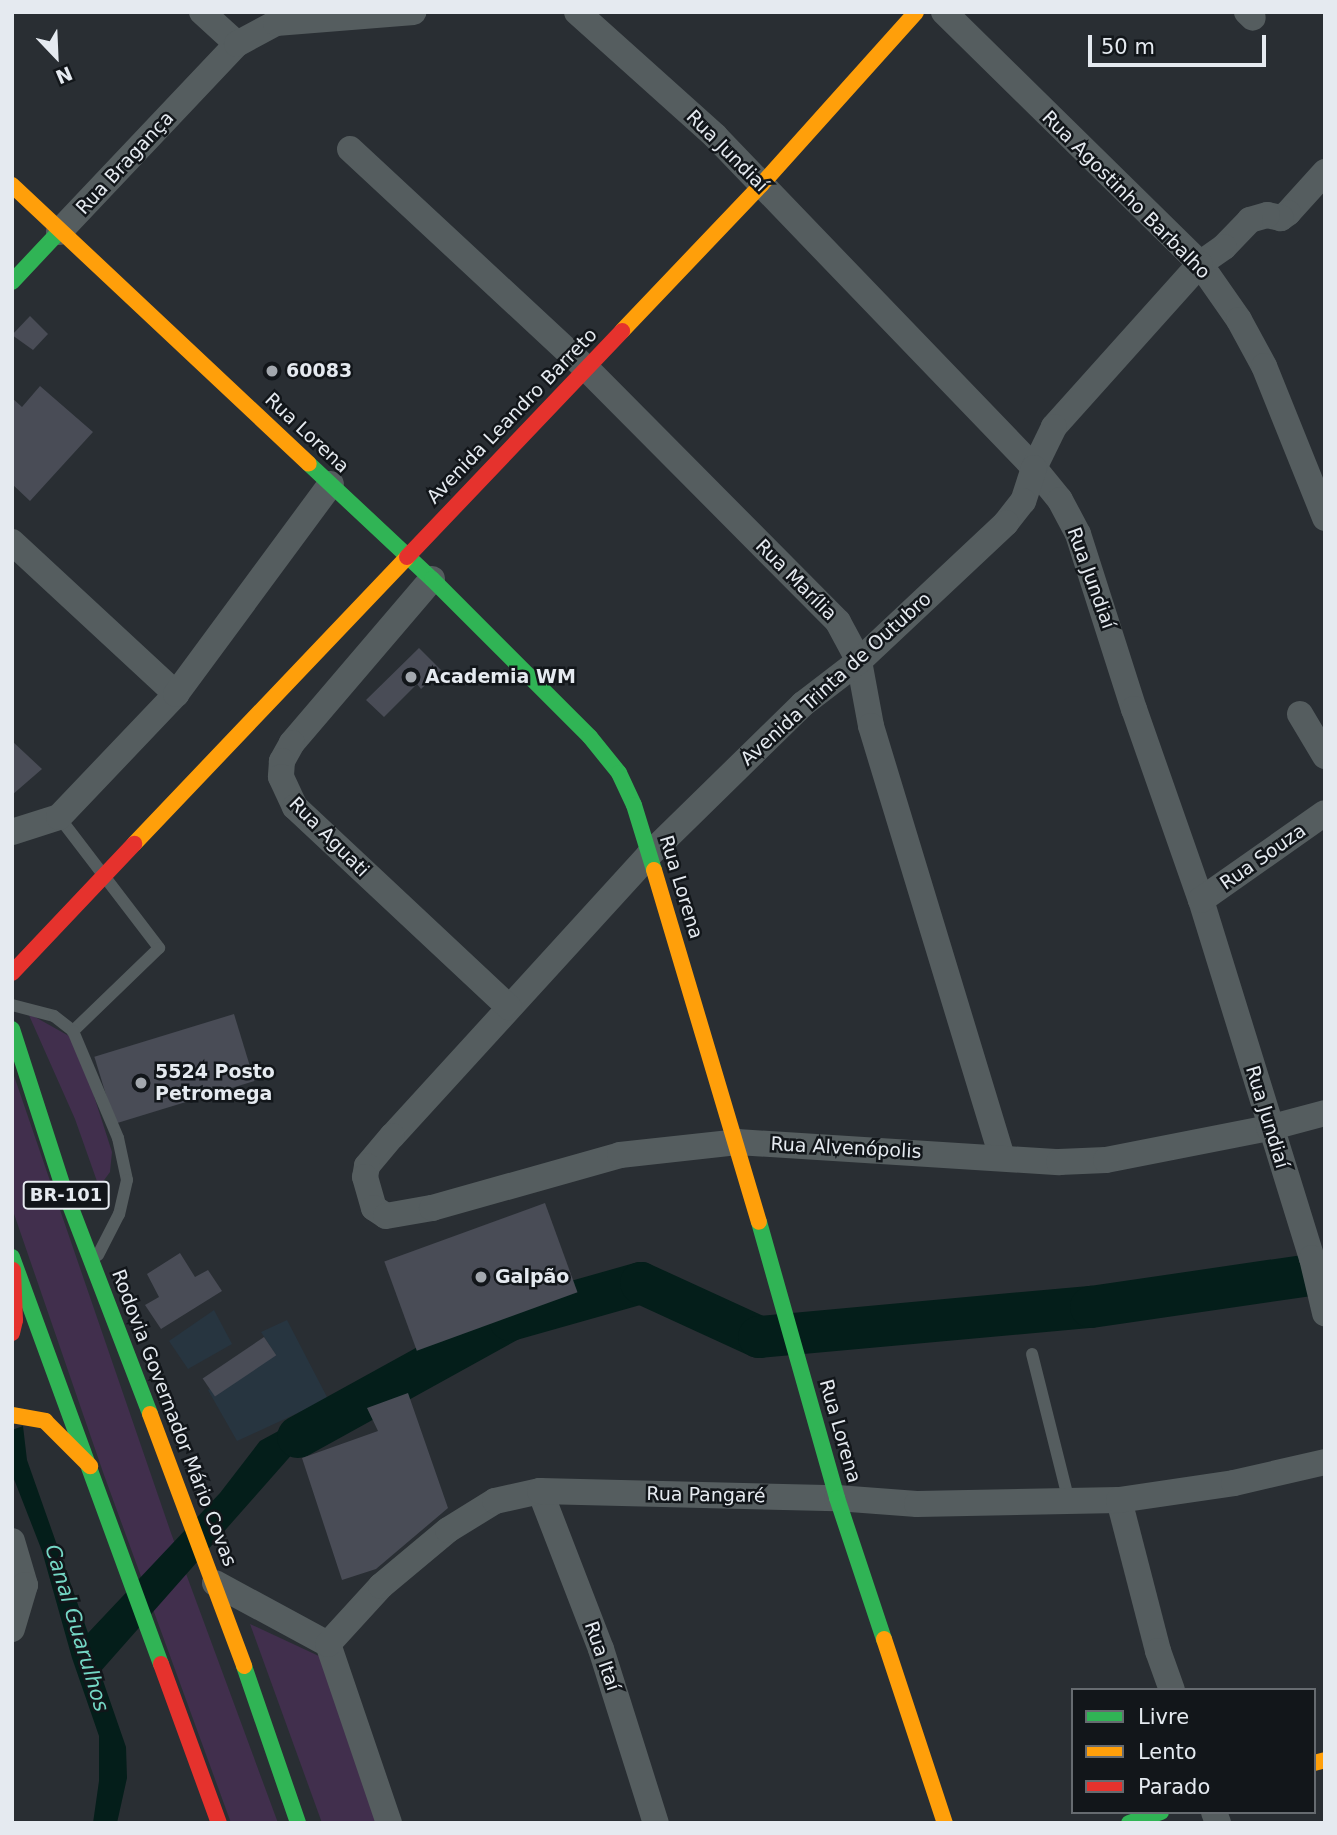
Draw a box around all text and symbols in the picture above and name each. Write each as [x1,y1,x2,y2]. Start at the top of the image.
north arrow [21,21,91,91]
scale bar [1092,21,1270,65]
text: 50 m [1101,35,1155,59]
text: N [53,62,76,89]
street label: Rua Jundiaí [681,105,773,197]
street label: Rua Agostinho Barbalho [1037,106,1215,284]
street label: Rua Bragança [72,107,178,219]
street label: Avenida Leandro Barreto [422,324,602,508]
place label: 60083 [286,360,352,382]
marker: 60083 [264,363,280,379]
street label: Rua Lorena [260,388,354,478]
street label: Rua Jundiaí [1062,524,1120,632]
street label: Rua Marília [751,535,841,625]
street label: Avenida Trinta de Outubro [736,587,936,771]
place label: Academia WM [425,666,576,688]
marker: Academia WM [403,669,419,685]
street label: Rua Aguati [284,792,374,882]
street label: Rua Souza [1216,819,1310,895]
street label: Rua Lorena [654,833,708,941]
place label: 5524 Posto Petromega [155,1061,275,1105]
street label: Rua Jundiaí [1241,1063,1293,1171]
marker: 5524 Posto Petromega [133,1075,149,1091]
street label: Rua Alvenópolis [770,1133,922,1163]
road number: BR-101 [22,1180,110,1210]
street label: Rodovia Governador Mário Covas [107,1266,241,1570]
place label: Galpão [495,1266,569,1288]
marker: Galpão [473,1269,489,1285]
street label: Rua Lorena [814,1377,866,1485]
street label: Rua Pangaré [646,1483,766,1507]
water label: Canal Guarulhos [40,1541,114,1715]
street label: Rua Itaí [579,1618,625,1694]
legend [1071,1688,1316,1814]
text: Livre [1138,1705,1189,1729]
text: Lento [1138,1740,1197,1764]
text: Parado [1138,1775,1210,1799]

